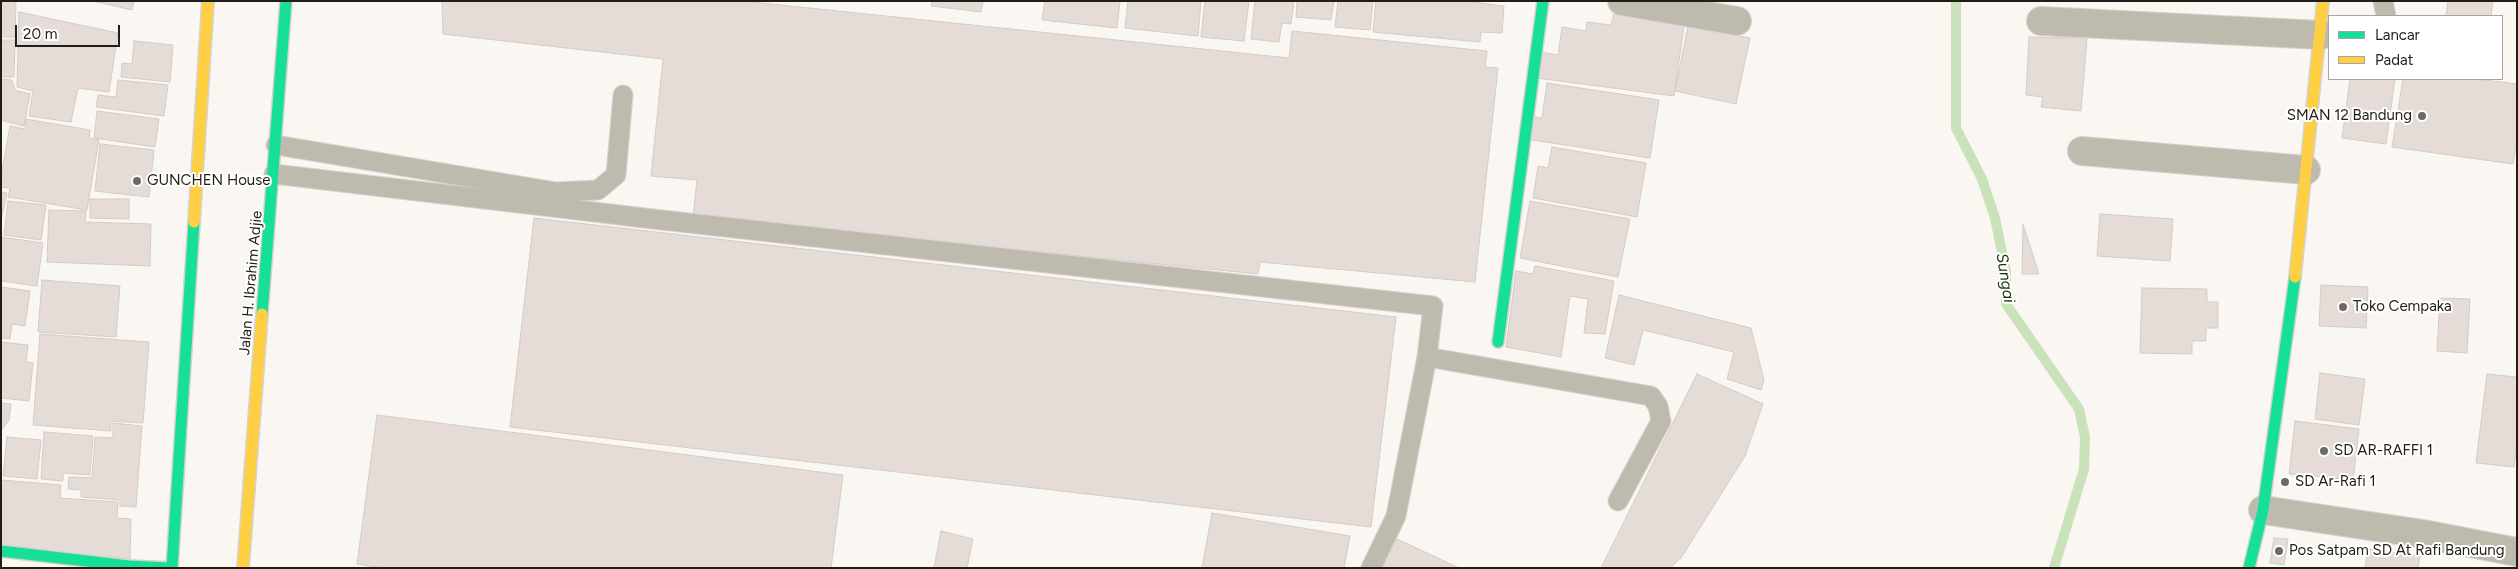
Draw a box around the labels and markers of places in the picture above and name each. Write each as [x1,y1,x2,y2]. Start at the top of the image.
place label: SMAN 12 Bandung [2287,107,2412,125]
marker: SMAN 12 Bandung [2416,110,2428,122]
place label: GUNCHEN House [147,172,270,190]
marker: GUNCHEN House [131,175,143,187]
place label: Toko Cempaka [2353,298,2452,316]
marker: Toko Cempaka [2337,301,2349,313]
place label: SD AR-RAFFI 1 [2334,442,2433,460]
marker: SD AR-RAFFI 1 [2318,445,2330,457]
place label: SD Ar-Rafi 1 [2295,473,2376,491]
marker: SD Ar-Rafi 1 [2279,476,2291,488]
place label: Pos Satpam SD At Rafi Bandung [2289,542,2504,560]
marker: Pos Satpam SD At Rafi Bandung [2273,545,2285,557]

